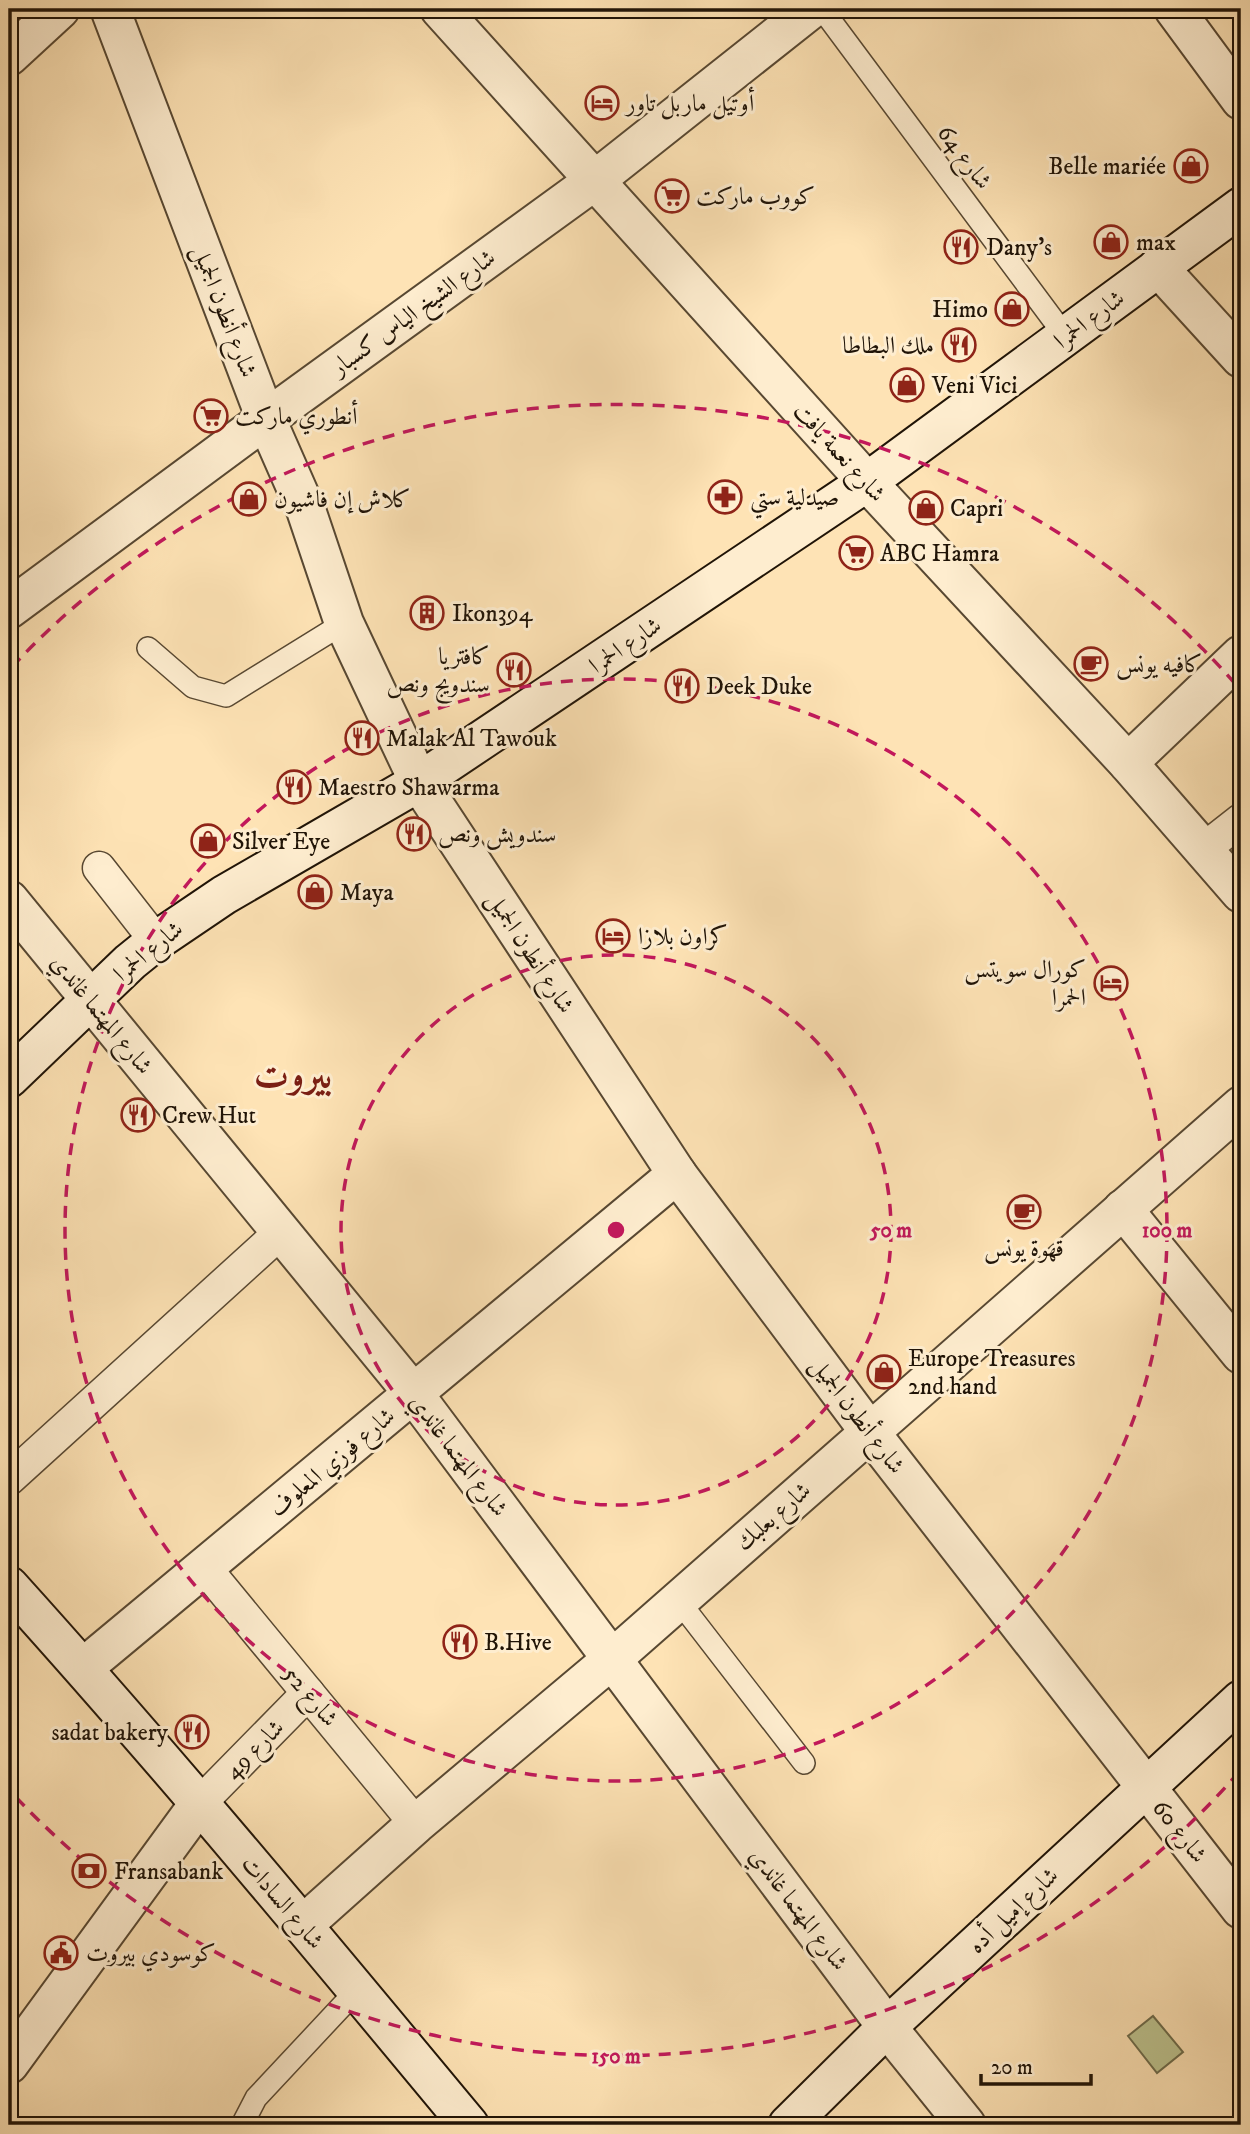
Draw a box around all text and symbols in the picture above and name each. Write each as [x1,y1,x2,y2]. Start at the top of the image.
hotel icon: أوتيل ماربل تاور [583,84,621,122]
place label: أوتيل ماربل تاور [624,86,755,120]
street label: شارع 64 [927,119,998,198]
shop icon: Belle mariée [1172,147,1210,185]
place label: Belle mariée [1048,152,1166,182]
supermarket icon: كووب ماركت [653,177,691,215]
place label: كووب ماركت [696,182,815,212]
shop icon: max [1092,223,1130,261]
restaurant icon: Dany's [942,228,980,266]
place label: max [1136,228,1176,258]
place label: Dany's [986,233,1052,263]
street label: شارع أنطون الجميل [181,240,266,383]
street label: شارع الشيخ الياس كسبار [324,243,505,388]
street label: شارع الحمرا [1048,283,1133,359]
shop icon: Himo [993,290,1031,328]
place label: Himo [932,295,988,325]
restaurant icon: ملك البطاطا [940,326,978,364]
place label: ملك البطاطا [842,331,934,361]
shop icon: Veni Vici [888,366,926,404]
place label: Veni Vici [931,371,1017,401]
supermarket icon: أنطوري ماركت [192,397,230,435]
street label: شارع نعمة يافت [784,397,892,511]
place label: أنطوري ماركت [235,399,358,435]
pharmacy icon: صيدلية ستي [706,478,744,516]
shop icon: كلاش إن فاشيون [230,480,268,518]
place label: صيدلية ستي [750,483,839,519]
place label: كلاش إن فاشيون [274,485,411,515]
shop icon: Capri [907,489,945,527]
place label: Capri [950,494,1003,524]
supermarket icon: ABC Hamra [837,534,875,572]
place label: ABC Hamra [880,539,1000,569]
building icon: Ikon394 [408,594,446,632]
place label: Ikon394 [452,599,534,629]
street label: شارع الحمرا [584,611,670,684]
place label: كافتريا سندويج ونص [386,642,490,704]
cafe icon: كافيه يونس [1072,645,1110,683]
place label: كافيه يونس [1116,650,1203,680]
restaurant icon: كافتريا سندويج ونص [495,651,533,689]
restaurant icon: Deek Duke [663,667,701,705]
place label: Deek Duke [706,672,812,702]
restaurant icon: Malak Al Tawouk [343,719,381,757]
place label: Malak Al Tawouk [386,724,557,754]
restaurant icon: Maestro Shawarma [275,768,313,806]
place label: Maestro Shawarma [318,773,500,803]
restaurant icon: سندويش ونص [395,815,433,853]
place label: سندويش ونص [438,820,556,850]
shop icon: Silver Eye [189,822,227,860]
place label: Silver Eye [232,827,330,857]
shop icon: Maya [296,873,334,911]
place label: Maya [340,878,394,908]
street label: شارع أنطون الجميل [476,884,583,1021]
street label: شارع الحمرا [108,915,192,992]
hotel icon: كراون بلازا [594,917,632,955]
place label: كراون بلازا [638,922,728,952]
street label: شارع المهتما غاندي [40,948,159,1083]
place label: كورال سويتس الحمرا [964,955,1086,1013]
hotel icon: كورال سويتس الحمرا [1092,964,1130,1002]
district label: بيروت [254,1052,332,1100]
restaurant icon: Crew Hut [119,1096,157,1134]
place label: Crew Hut [162,1101,257,1131]
cafe icon: قهوة يونس [1005,1193,1043,1231]
centre of rings [604,1218,628,1242]
text: 50 m [869,1218,912,1244]
text: 100 m [1142,1218,1192,1244]
place label: قهوة يونس [984,1234,1064,1264]
place label: Europe Treasures 2nd hand [908,1344,1076,1402]
street label: شارع أنطون الجميل [800,1349,914,1483]
shop icon: Europe Treasures 2nd hand [865,1353,903,1391]
street label: شارع المهتما غاندي [399,1388,514,1525]
street label: شارع فوزي المعلوف [264,1401,404,1527]
street label: شارع بعلبك [730,1476,820,1561]
restaurant icon: B.Hive [441,1623,479,1661]
place label: B.Hive [484,1628,552,1658]
street label: شارع 52 [273,1660,344,1736]
restaurant icon: sadat bakery [173,1713,211,1751]
street label: شارع 49 [218,1713,294,1789]
place label: sadat bakery [51,1718,169,1748]
street label: شارع 60 [1142,1794,1213,1872]
street label: شارع المهتما غاندي [739,1842,854,1979]
street label: شارع السادات [231,1849,330,1958]
bank icon: Fransabank [70,1852,108,1890]
place label: Fransabank [114,1857,223,1887]
street label: شارع إميل أده [960,1859,1068,1963]
public building icon: كوسودي بيروت [42,1934,80,1972]
place label: كوسودي بيروت [86,1939,216,1972]
scale bar [981,2043,1091,2087]
text: 150 m [591,2044,641,2070]
text: 20 m [991,2055,1033,2081]

